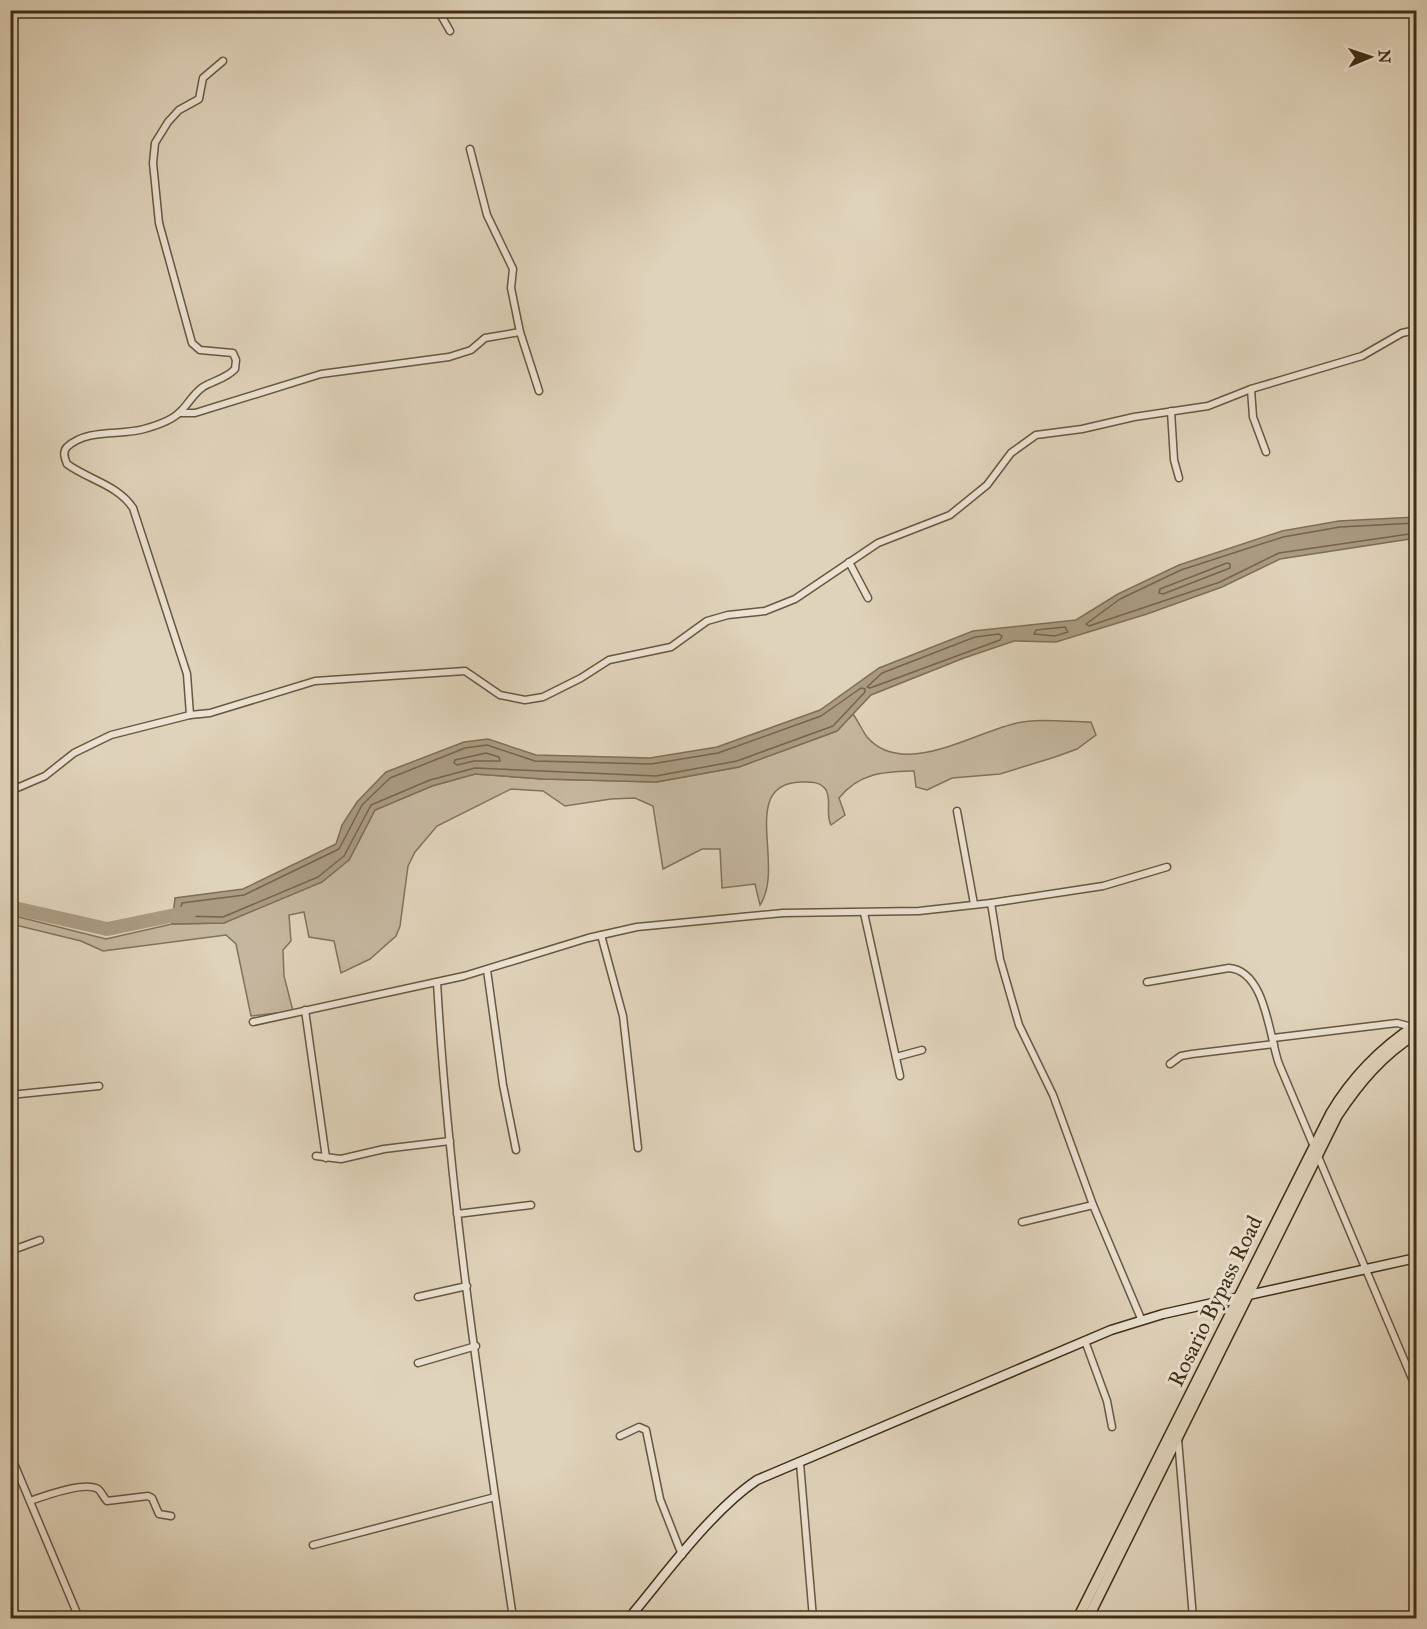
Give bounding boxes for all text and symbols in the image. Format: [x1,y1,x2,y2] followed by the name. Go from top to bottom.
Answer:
[1340,27,1400,87] north arrow
[1375,49,1394,64] text: N
[1162,1211,1268,1391] street label: Rosario Bypass Road

